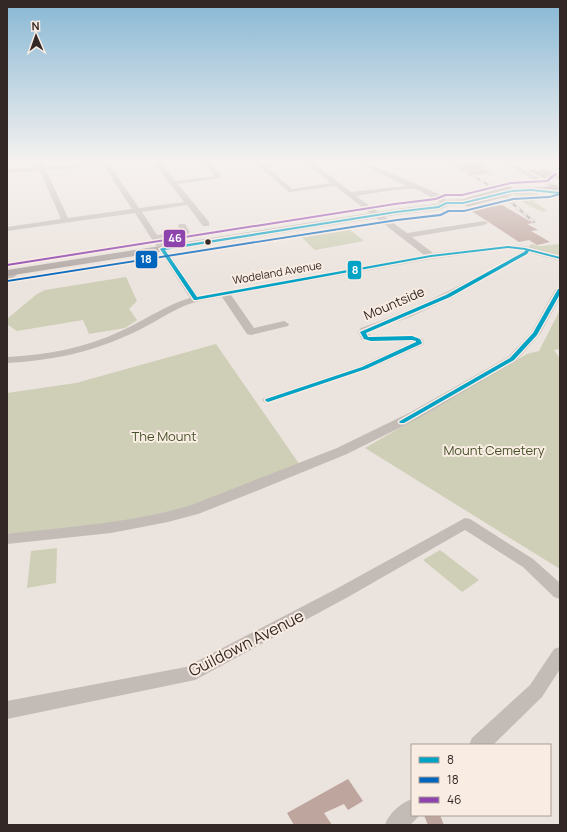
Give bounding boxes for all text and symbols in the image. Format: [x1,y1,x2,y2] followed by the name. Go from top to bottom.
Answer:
[16,16,56,56] north arrow
[31,18,40,33] text: N
[163,229,186,248] line badge: 46
[168,230,182,245] text: 46
[203,237,213,247] unlabelled marker
[135,250,158,269] line badge: 18
[140,251,152,266] text: 18
[231,257,323,287] street label: Wodeland Avenue
[347,260,362,280] line badge: 8
[352,262,359,277] text: 8
[361,282,428,324] street label: Mountside
[132,427,196,445] park label: The Mount
[443,441,545,459] park label: Mount Cemetery
[185,604,307,682] street label: Guildown Avenue
[411,744,551,816] legend
[447,751,454,768] text: 8
[447,771,459,788] text: 18
[447,791,462,808] text: 46

